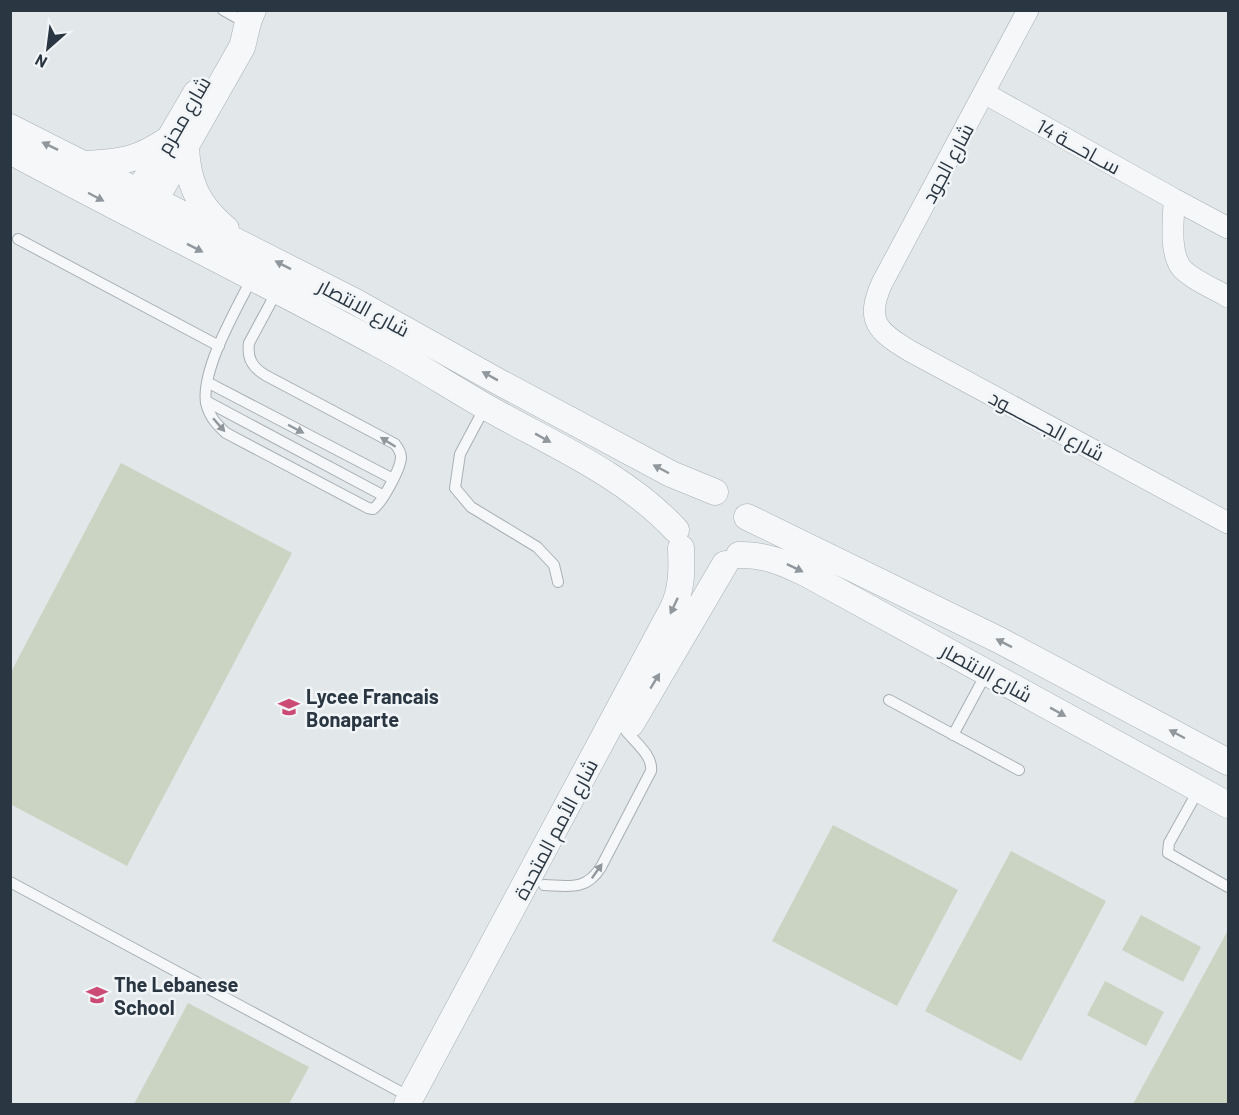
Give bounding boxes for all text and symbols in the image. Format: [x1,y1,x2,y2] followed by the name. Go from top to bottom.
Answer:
[18,18,78,78] north arrow
[32,51,50,73] text: N
[151,72,218,160] street label: شارع محزم
[1033,113,1125,179] street label: ســاحـــة 14
[916,119,981,208] street label: شارع الجود
[41,141,58,151] one-way arrow
[88,192,105,202] one-way arrow
[186,243,204,253] one-way arrow
[274,260,291,269] one-way arrow
[312,272,414,344] street label: شارع الانتصار
[482,371,498,382] one-way arrow
[984,385,1109,468] street label: شارع الجــــــــود
[212,418,225,433] one-way arrow
[288,424,305,434] one-way arrow
[534,433,551,443] one-way arrow
[380,436,397,447] one-way arrow
[653,464,670,474] one-way arrow
[787,563,804,573] one-way arrow
[669,597,679,615] one-way arrow
[935,637,1037,709] street label: شارع الانتصار
[996,639,1013,648] one-way arrow
[650,673,661,689] one-way arrow
[306,684,439,731] place label: Lycee Francais Bonaparte
[277,695,301,719] school or university icon: Lycee Francais Bonaparte
[1050,706,1067,716] one-way arrow
[1168,729,1185,739] one-way arrow
[508,755,605,905] street label: شارع الأمم المتحدة
[591,864,603,880] one-way arrow
[114,972,238,1019] place label: The Lebanese School
[85,983,109,1007] school or university icon: The Lebanese School

